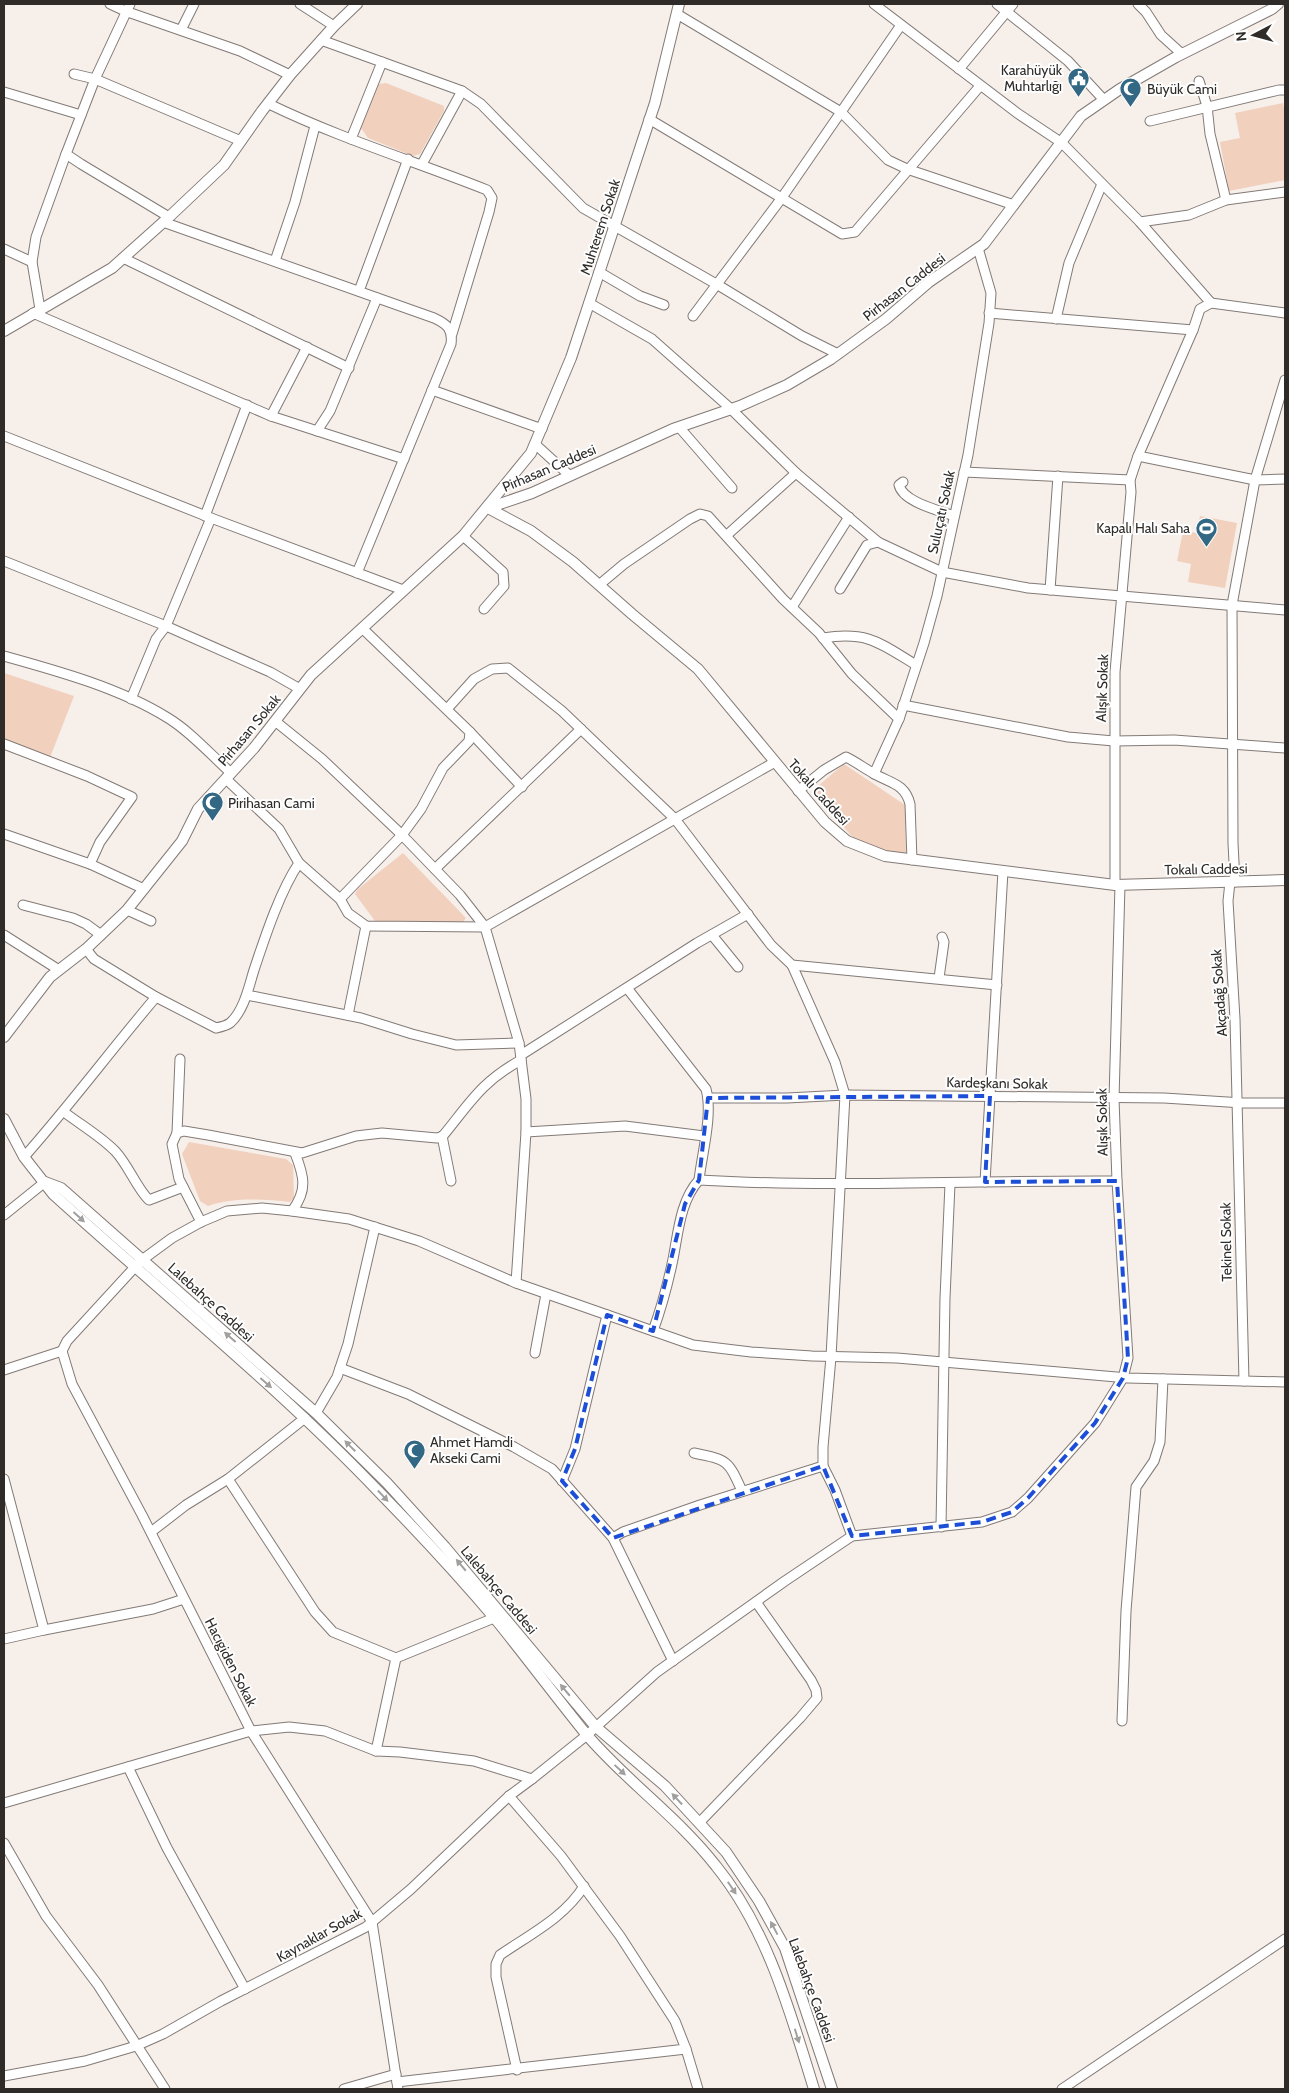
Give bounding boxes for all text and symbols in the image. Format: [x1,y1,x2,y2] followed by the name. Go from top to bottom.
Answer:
[1229,10,1279,60] north arrow
[1232,30,1251,42] text: N
[1001,61,1063,95] place label: Karahüyük Muhtarlığı
[1066,66,1090,97] public building icon: Karahüyük Muhtarlığı
[1119,77,1143,108] mosque icon: Büyük Cami
[1147,80,1217,98] place label: Büyük Cami
[576,176,624,277] street label: Muhterem Sokak
[859,249,949,325] street label: Pirhasan Caddesi
[499,440,599,496] street label: Pirhasan Caddesi
[923,468,959,555] street label: Suluçatı Sokak
[1194,516,1218,547] sports icon: Kapalı Halı Saha
[1096,519,1190,537] place label: Kapalı Halı Saha
[1092,653,1112,722] street label: Alışık Sokak
[214,690,285,770] street label: Pirhasan Sokak
[784,755,854,829] street label: Tokalı Caddesi
[200,791,224,822] mosque icon: Pirihasan Cami
[228,794,315,812] place label: Pirihasan Cami
[1164,859,1248,879] street label: Tokalı Caddesi
[1207,948,1231,1037] street label: Akçadağ Sokak
[946,1073,1049,1093] street label: Kardeşkanı Sokak
[1092,1087,1112,1156] street label: Alışık Sokak
[1216,1201,1236,1282] street label: Tekinel Sokak
[72,1211,84,1223] one-way arrow
[164,1259,258,1345] street label: Lalebahçe Caddesi
[223,1332,236,1343] one-way arrow
[259,1377,271,1389] one-way arrow
[430,1433,513,1467] place label: Ahmet Hamdi Akseki Cami
[402,1438,426,1469] mosque icon: Ahmet Hamdi Akseki Cami
[344,1440,356,1452] one-way arrow
[377,1489,389,1501] one-way arrow
[457,1542,541,1638] street label: Lalebahçe Caddesi
[455,1559,466,1572] one-way arrow
[201,1615,261,1710] street label: Hacıgiden Sokak
[559,1684,571,1696] one-way arrow
[614,1764,626,1776] one-way arrow
[671,1793,683,1805] one-way arrow
[727,1881,736,1895] one-way arrow
[273,1904,366,1966] street label: Kaynaklar Sokak
[770,1921,778,1936] one-way arrow
[785,1935,839,2045] street label: Lalebahçe Caddesi
[794,2029,802,2044] one-way arrow

